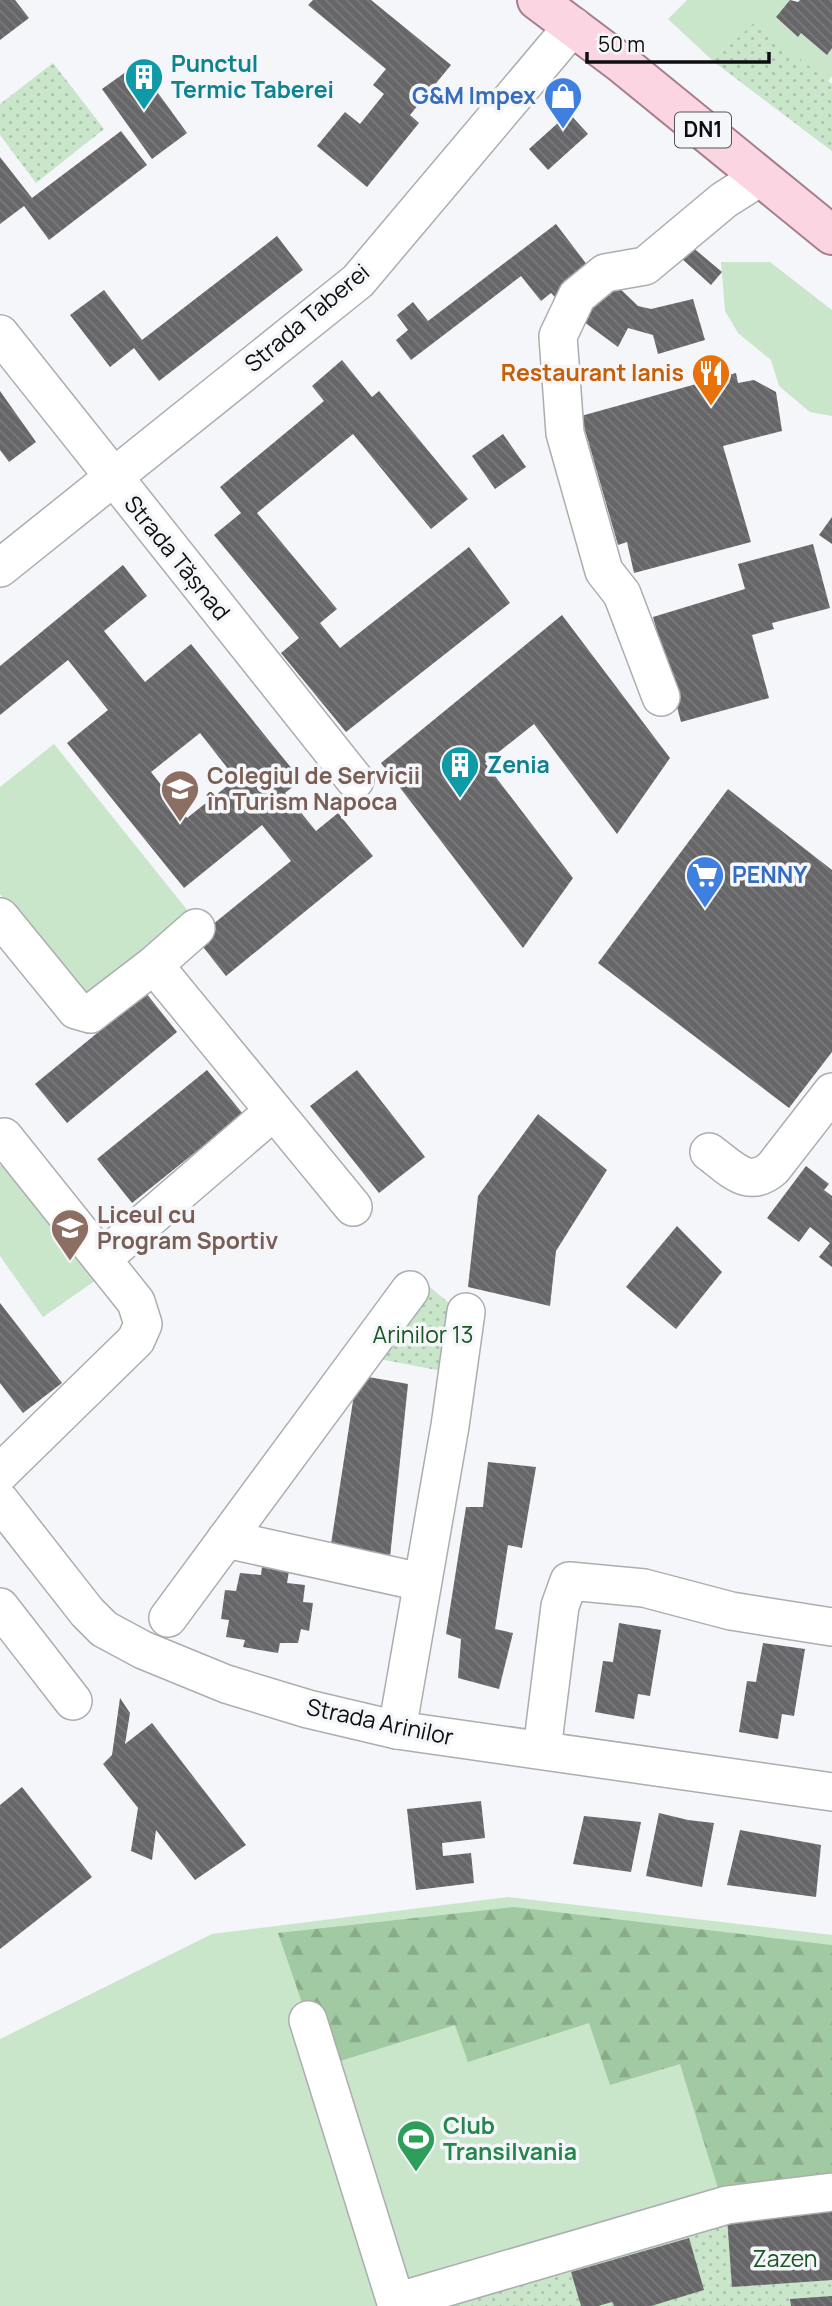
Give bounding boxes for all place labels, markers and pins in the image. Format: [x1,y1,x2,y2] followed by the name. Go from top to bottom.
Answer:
[171,47,334,105] place label: Punctul Termic Taberei
[123,56,165,111] building icon: Punctul Termic Taberei
[542,75,584,130] shop icon: G&M Impex
[412,79,536,111] place label: G&M Impex
[690,352,732,407] restaurant icon: Restaurant Ianis
[501,356,684,388] place label: Restaurant Ianis
[439,744,481,799] building icon: Zenia
[487,748,550,780] place label: Zenia
[206,759,420,817] place label: Colegiul de Servicii în Turism Napoca
[159,768,201,823] school or university icon: Colegiul de Servicii în Turism Napoca
[684,854,726,909] supermarket icon: PENNY
[732,858,808,890] place label: PENNY
[97,1198,279,1256] place label: Liceul cu Program Sportiv
[49,1207,91,1262] school or university icon: Liceul cu Program Sportiv
[443,2109,577,2167] place label: Club Transilvania
[395,2118,437,2173] sports icon: Club Transilvania

